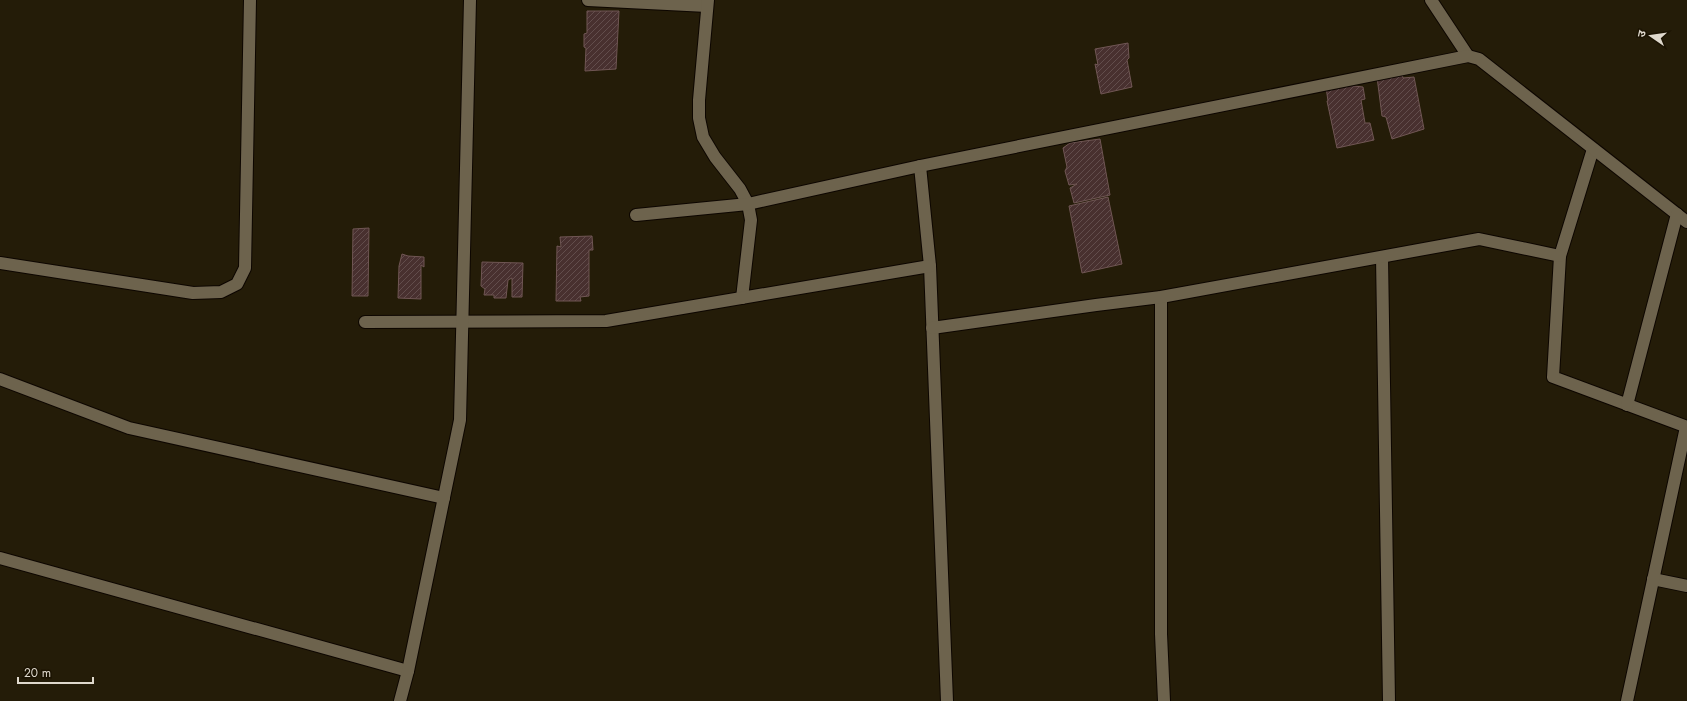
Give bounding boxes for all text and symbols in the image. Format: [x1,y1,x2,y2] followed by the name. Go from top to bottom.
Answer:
[1631,16,1671,56] north arrow
[1633,28,1650,39] text: उ
[18,659,93,685] scale bar
[24,664,51,682] text: 20 m

